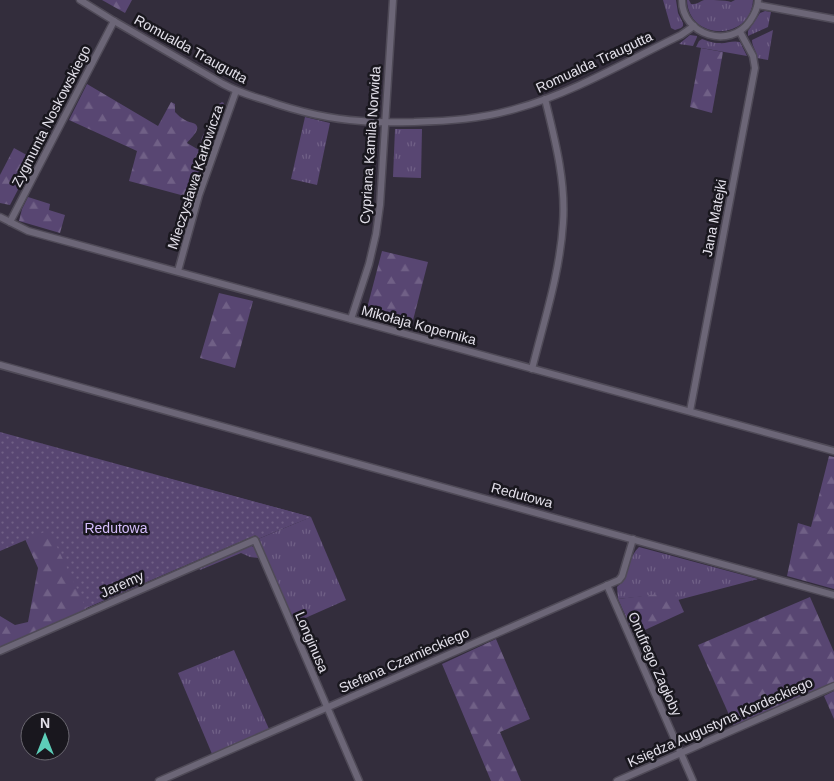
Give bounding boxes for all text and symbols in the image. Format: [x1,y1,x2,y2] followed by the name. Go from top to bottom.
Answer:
[132,11,251,87] street label: Romualda Traugutta
[533,28,655,96] street label: Romualda Traugutta
[8,43,94,189] street label: Zygmunta Noskowskiego
[357,65,384,224] street label: Cypriana Kamila Norwida
[164,103,226,251] street label: Mieczysława Karłowicza
[699,178,729,258] street label: Jana Matejki
[360,302,478,348] street label: Mikołaja Kopernika
[489,479,555,511] street label: Redutowa
[84,520,148,536] park label: Redutowa
[98,567,146,601] street label: Jaremy
[292,609,332,675] street label: Longinusa
[625,610,685,718] street label: Onufrego Zagłoby
[336,624,472,696] street label: Stefana Czarnieckiego
[625,674,815,770] street label: Księdza Augustyna Kordeckiego
[20,711,70,761] north arrow
[40,715,50,731] text: N

